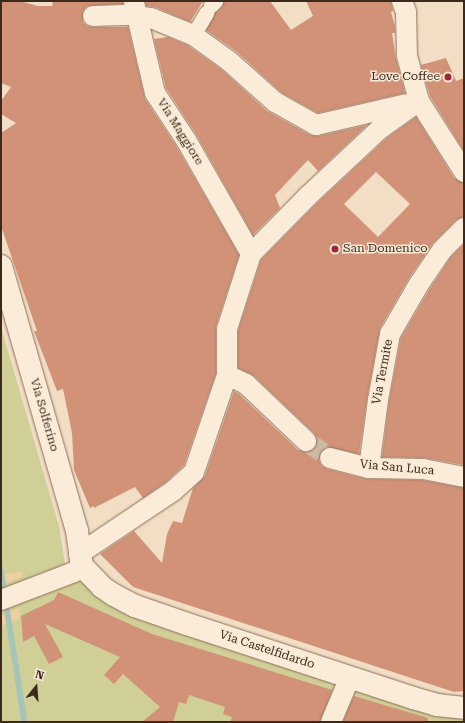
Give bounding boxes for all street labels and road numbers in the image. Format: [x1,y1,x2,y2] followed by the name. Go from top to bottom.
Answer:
[154,96,206,168] street label: Via Maggiore
[370,338,396,406] street label: Via Termite
[27,377,61,453] street label: Via Solferino
[359,458,435,478] street label: Via San Luca
[218,628,316,672] street label: Via Castelfidardo

